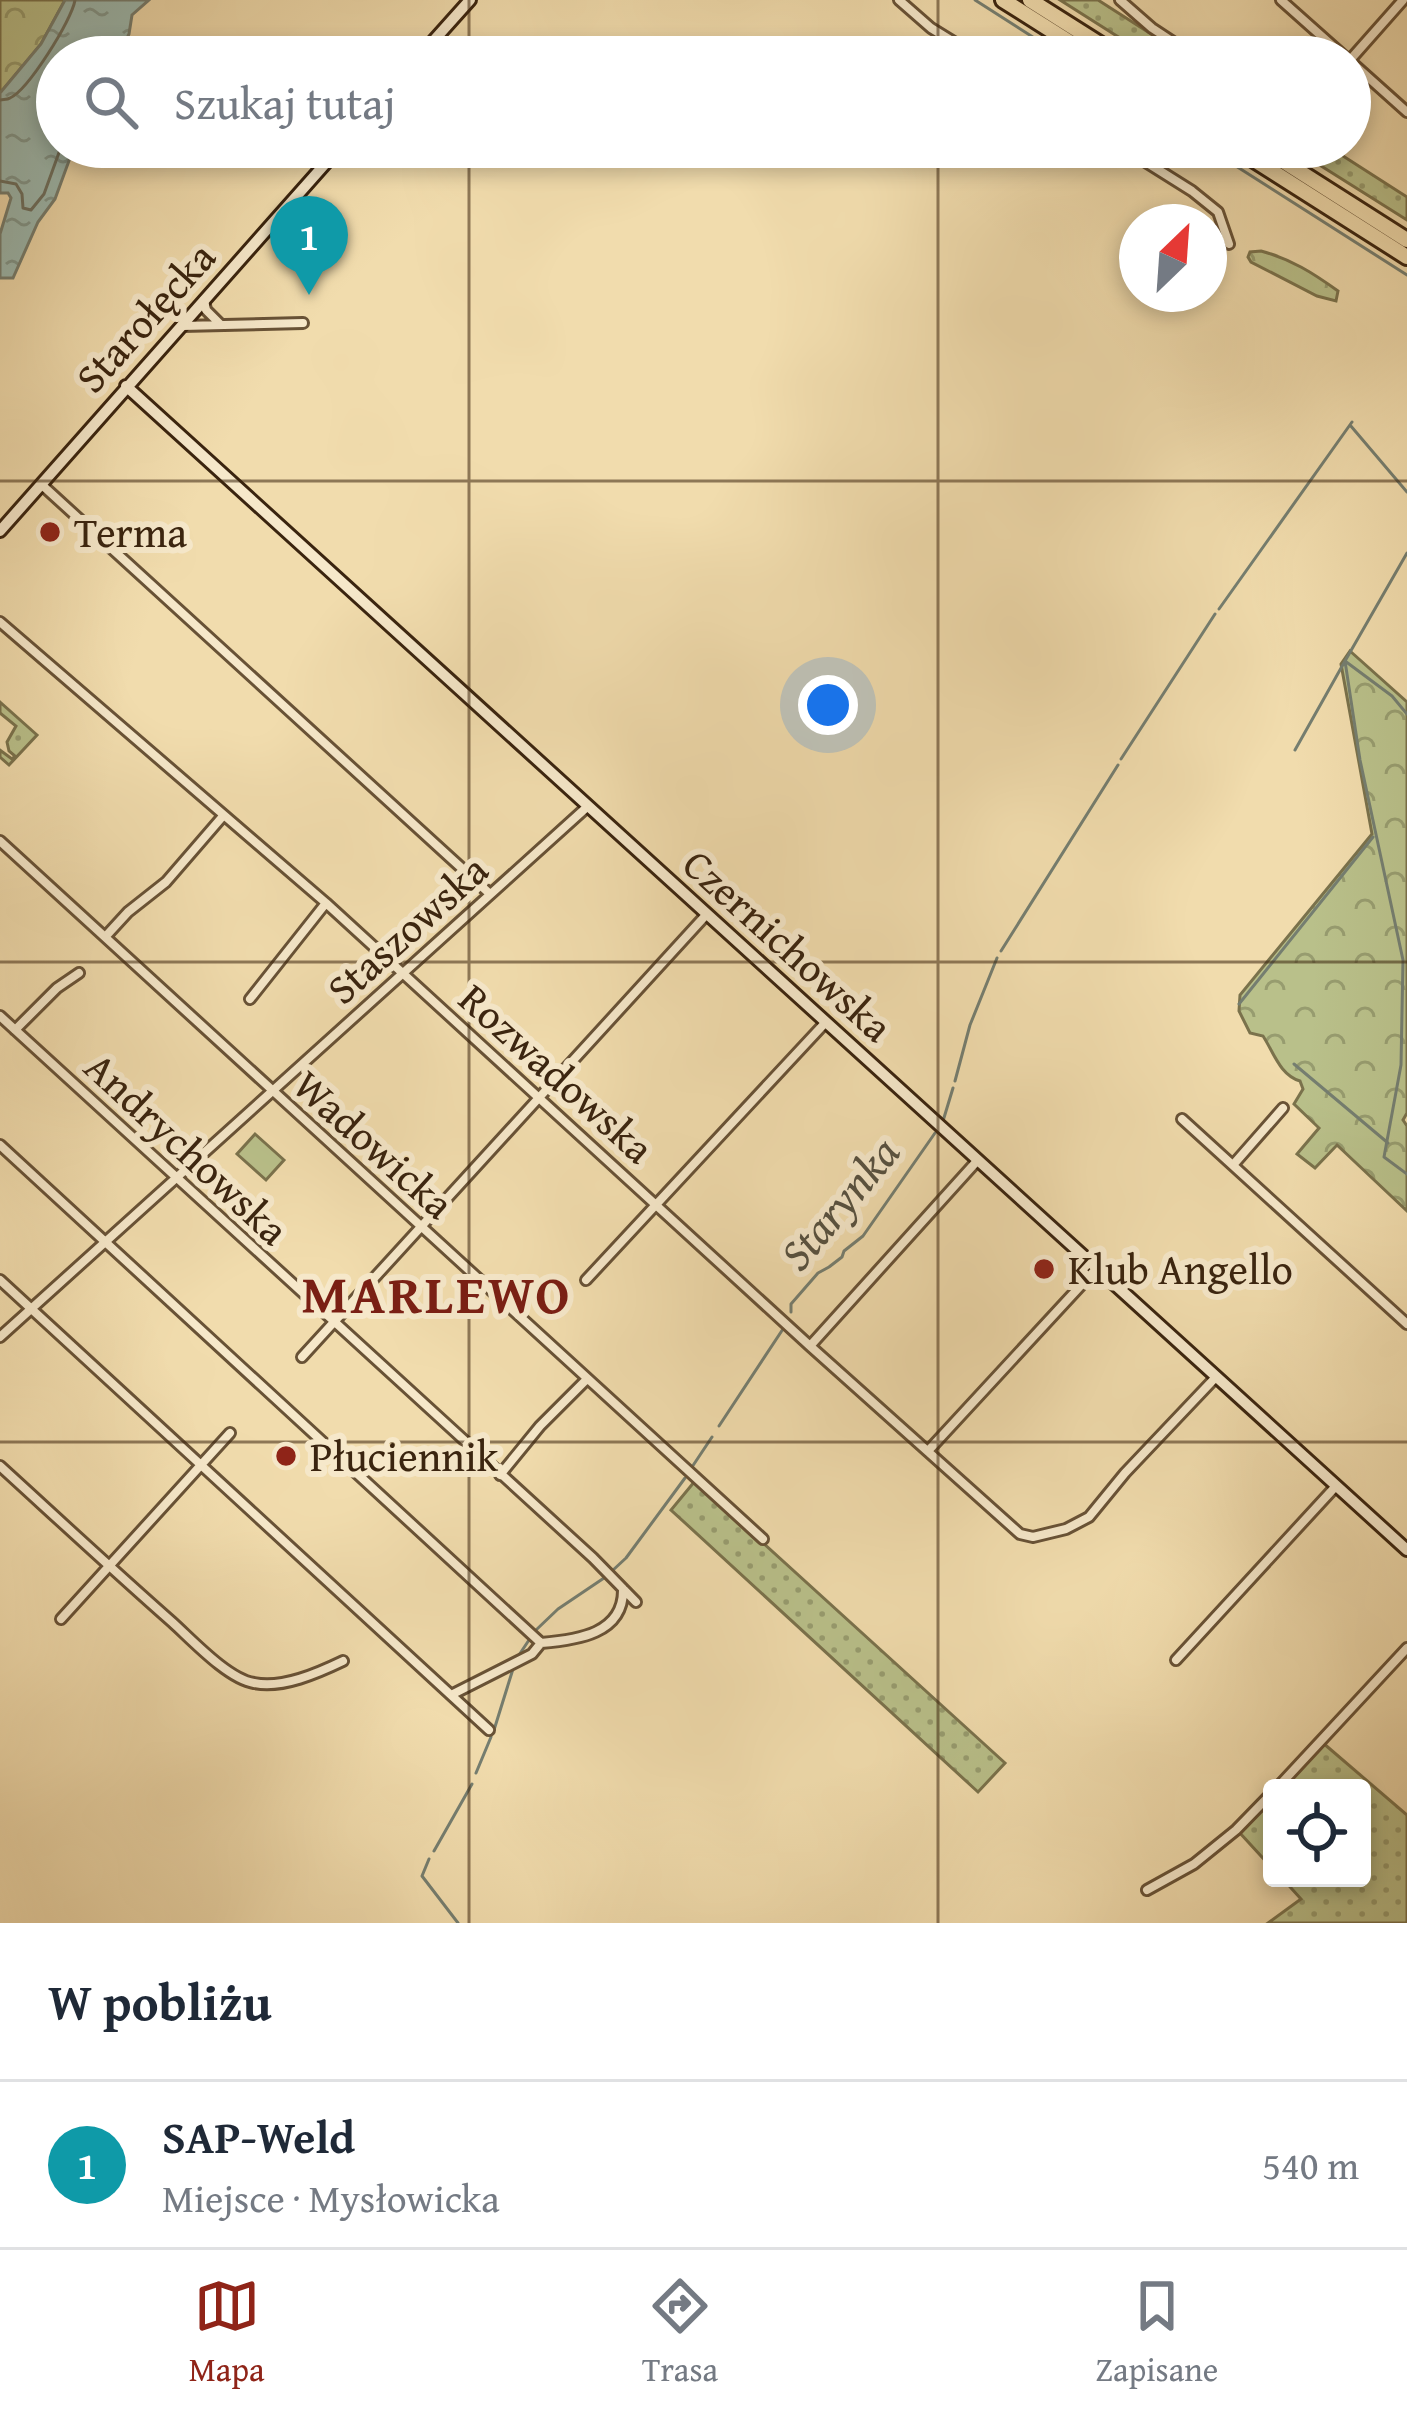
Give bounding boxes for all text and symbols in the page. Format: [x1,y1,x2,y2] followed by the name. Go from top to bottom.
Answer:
[36,36,1371,168] search box
[78,69,144,135] icon: search
[174,70,396,135] text: Szukaj tutaj
[270,196,348,295] pin: 1
[1119,204,1227,312] north arrow
[60,228,229,406] street label: Starołęcka
[74,501,187,562] place label: Terma
[37,519,63,545] marker: Terma
[798,675,858,735] your location
[670,834,907,1056] street label: Czernichowska
[312,839,501,1018] street label: Staszowska
[446,968,668,1177] street label: Rozwadowska
[72,1037,303,1259] street label: Andrychowska
[280,1055,468,1233] street label: Wadowicka
[763,1122,914,1284] water label: Starynka
[1068,1238,1293,1299] place label: Klub Angello
[301,1254,573,1333] district label: MARLEWO
[1031,1256,1057,1282] marker: Klub Angello
[310,1425,499,1486] place label: Płuciennik
[273,1443,299,1469] marker: Płuciennik
[1263,1779,1371,1887] map controls
[1263,1779,1371,1887] button: locate
[48,1964,272,2039] text: W pobliżu
[162,2104,355,2169] text: SAP-Weld
[77,2136,97,2193] text: 1
[1262,2136,1359,2193] text: 540 m
[162,2169,500,2226] text: Miejsce · Mysłowicka
[189,2273,265,2393] tab: Mapa
[642,2273,718,2393] tab: Trasa
[1095,2273,1218,2393] tab: Zapisane

